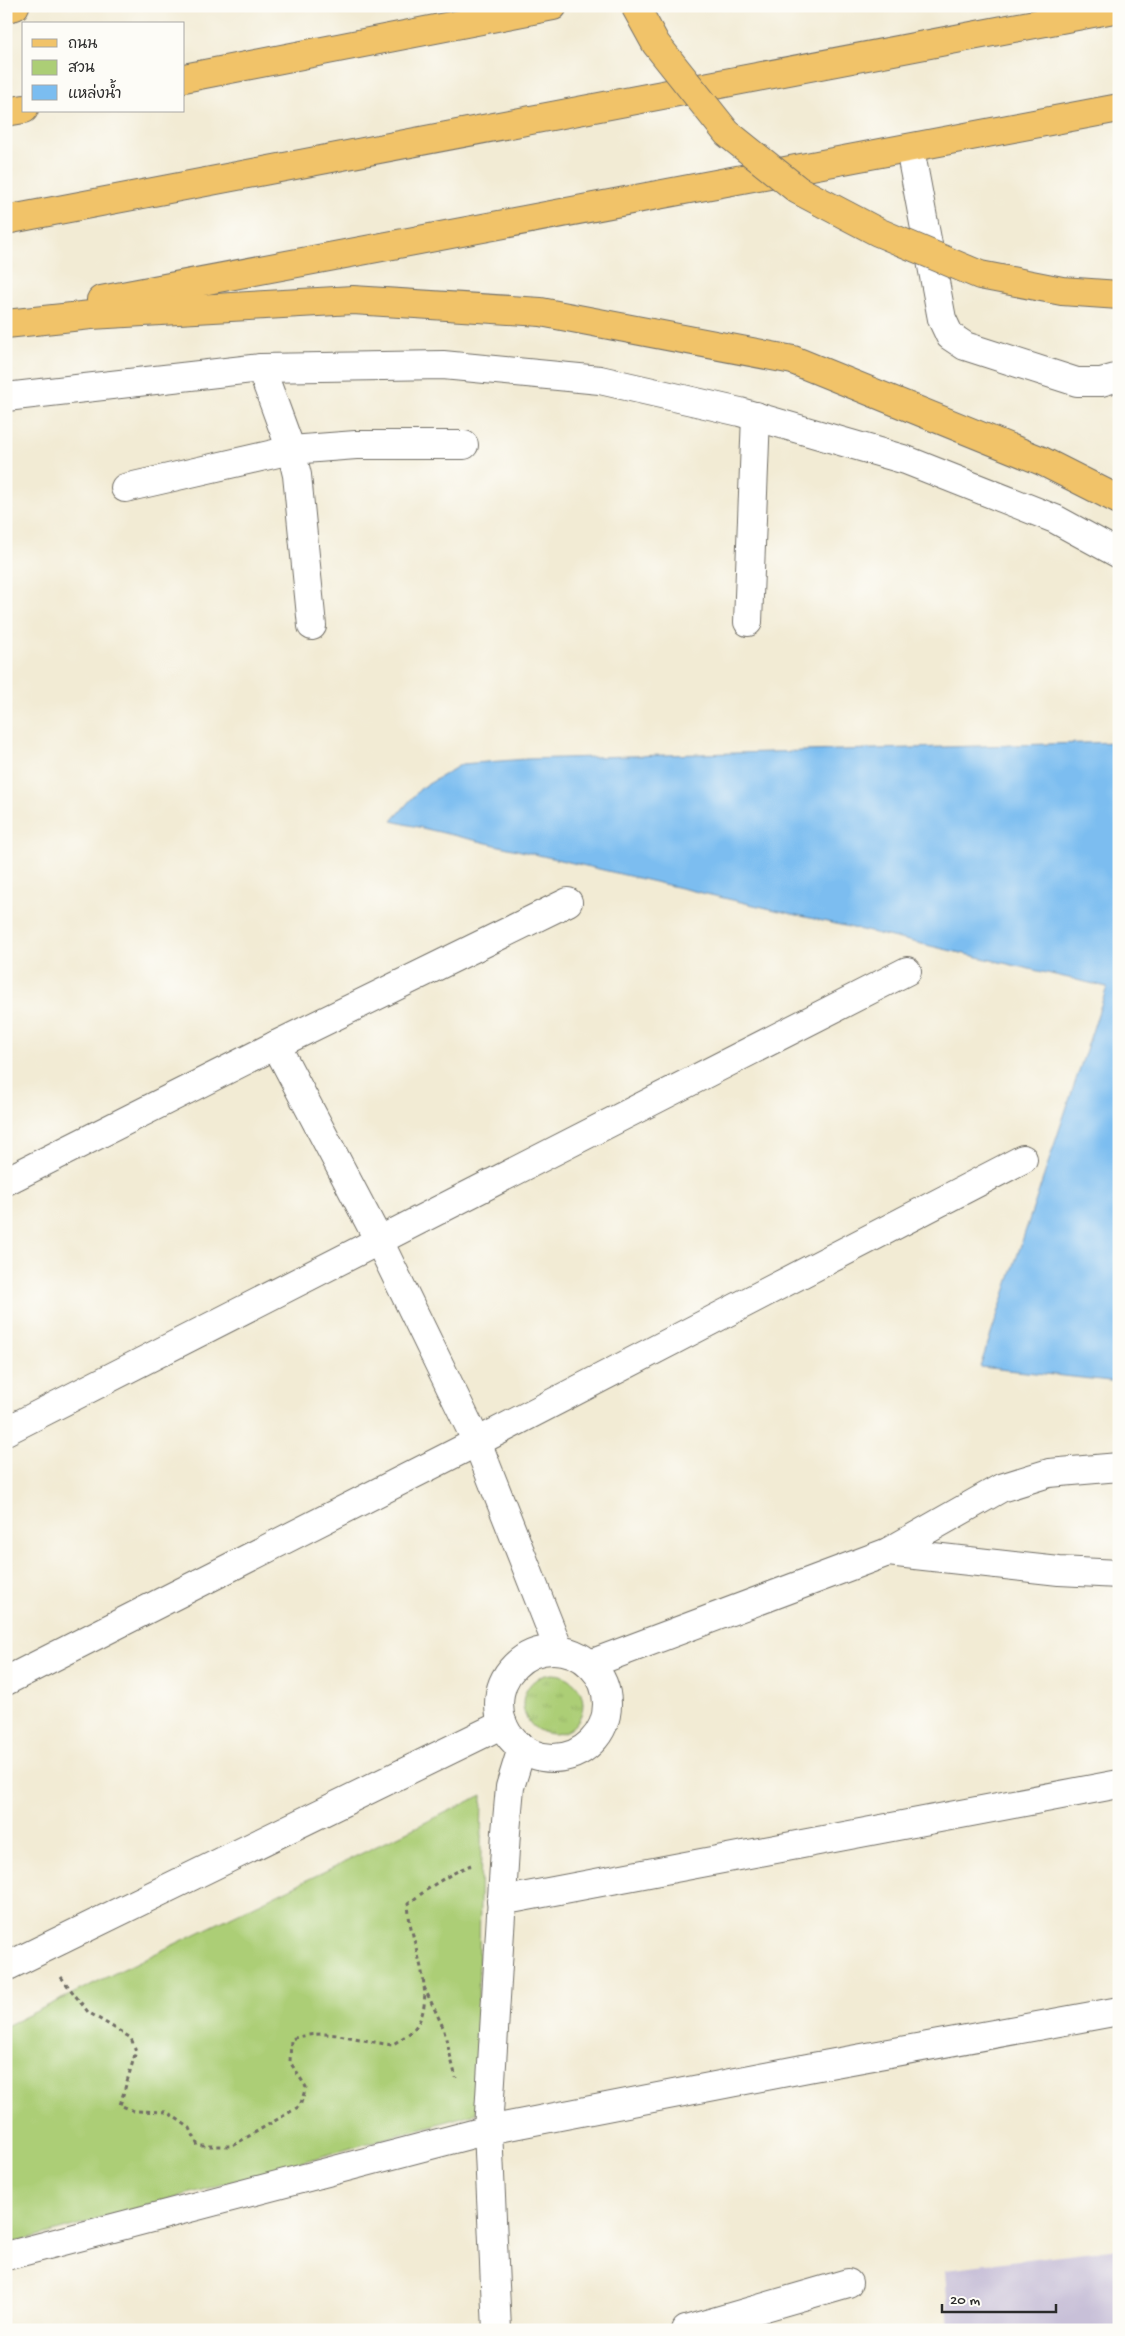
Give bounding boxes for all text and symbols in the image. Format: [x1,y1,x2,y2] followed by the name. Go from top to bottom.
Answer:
[22,22,185,112] legend
[68,36,97,54] text: ถนน
[68,60,95,78] text: สวน
[68,79,122,104] text: แหล่งน้ำ
[942,2281,1056,2313] scale bar
[950,2292,980,2310] text: 20 m

